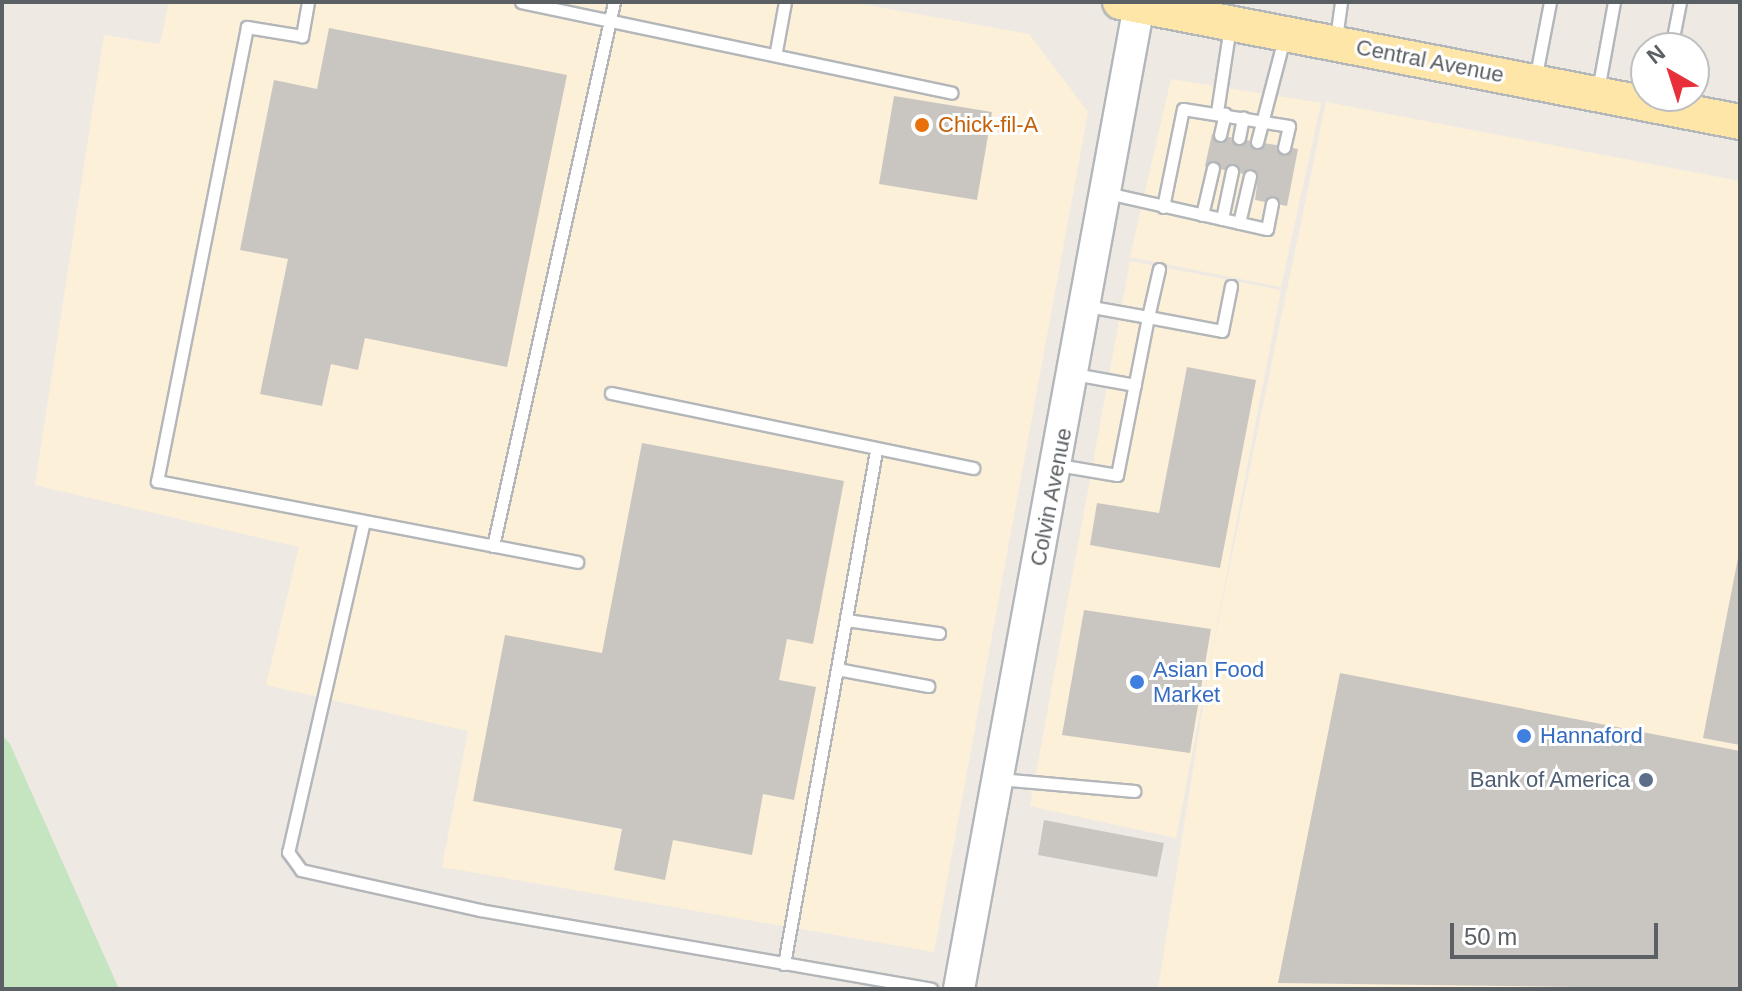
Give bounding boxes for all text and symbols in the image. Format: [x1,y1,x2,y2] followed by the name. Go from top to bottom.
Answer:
[1630,32,1710,112] north arrow
[1353,34,1507,88] street label: Central Avenue
[1642,40,1670,69] text: N
[938,112,1038,138] place label: Chick-fil-A
[913,116,931,134] marker: Chick-fil-A
[1025,425,1077,569] street label: Colvin Avenue
[1153,656,1264,708] place label: Asian Food Market
[1128,673,1146,691] marker: Asian Food Market
[1540,723,1643,749] place label: Hannaford
[1515,727,1533,745] marker: Hannaford
[1469,767,1630,793] place label: Bank of America
[1637,771,1655,789] marker: Bank of America
[1454,907,1662,957] scale bar
[1464,923,1517,950] text: 50 m

